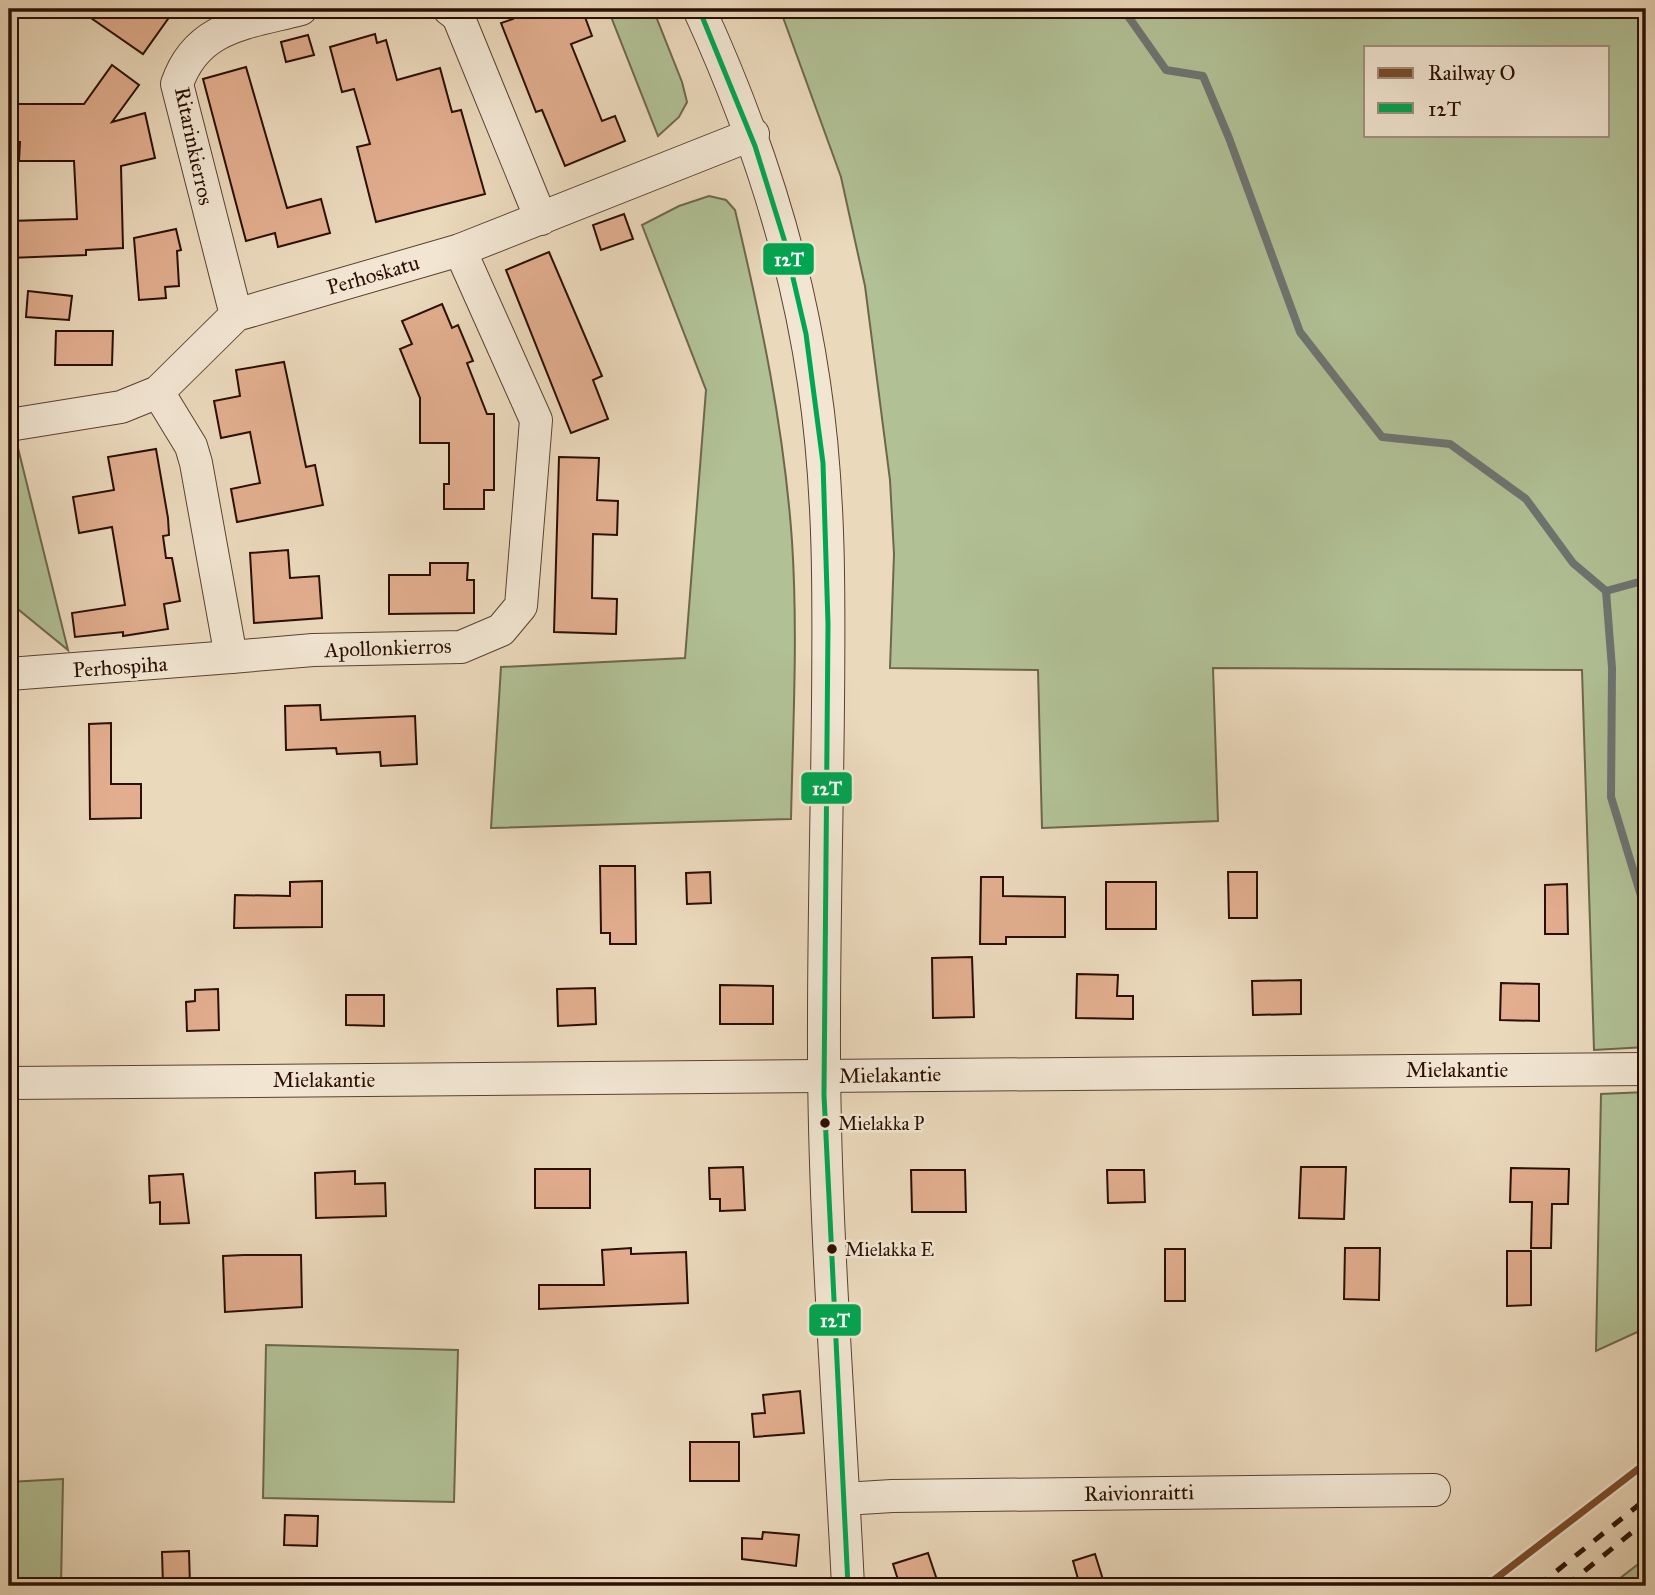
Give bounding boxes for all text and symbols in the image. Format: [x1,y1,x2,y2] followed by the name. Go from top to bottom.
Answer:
[1364,46,1610,136] legend
[1428,60,1516,86] text: Railway O
[169,85,219,207] street label: Ritarinkierros
[1428,96,1461,122] text: 12T
[762,242,815,276] line badge: 12T
[774,248,804,271] text: 12T
[324,249,422,301] street label: Perhoskatu
[323,633,452,663] street label: Apollonkierros
[72,651,168,683] street label: Perhospiha
[800,771,853,805] line badge: 12T
[812,777,842,800] text: 12T
[1406,1057,1508,1083] street label: Mielakantie
[839,1061,942,1089] street label: Mielakantie
[273,1067,375,1093] street label: Mielakantie
[838,1112,925,1135] place label: Mielakka P
[818,1116,832,1130] marker: Mielakka P
[845,1238,935,1261] place label: Mielakka E
[825,1242,839,1256] marker: Mielakka E
[808,1303,862,1337] line badge: 12T
[820,1309,850,1332] text: 12T
[1084,1479,1195,1507] street label: Raivionraitti

